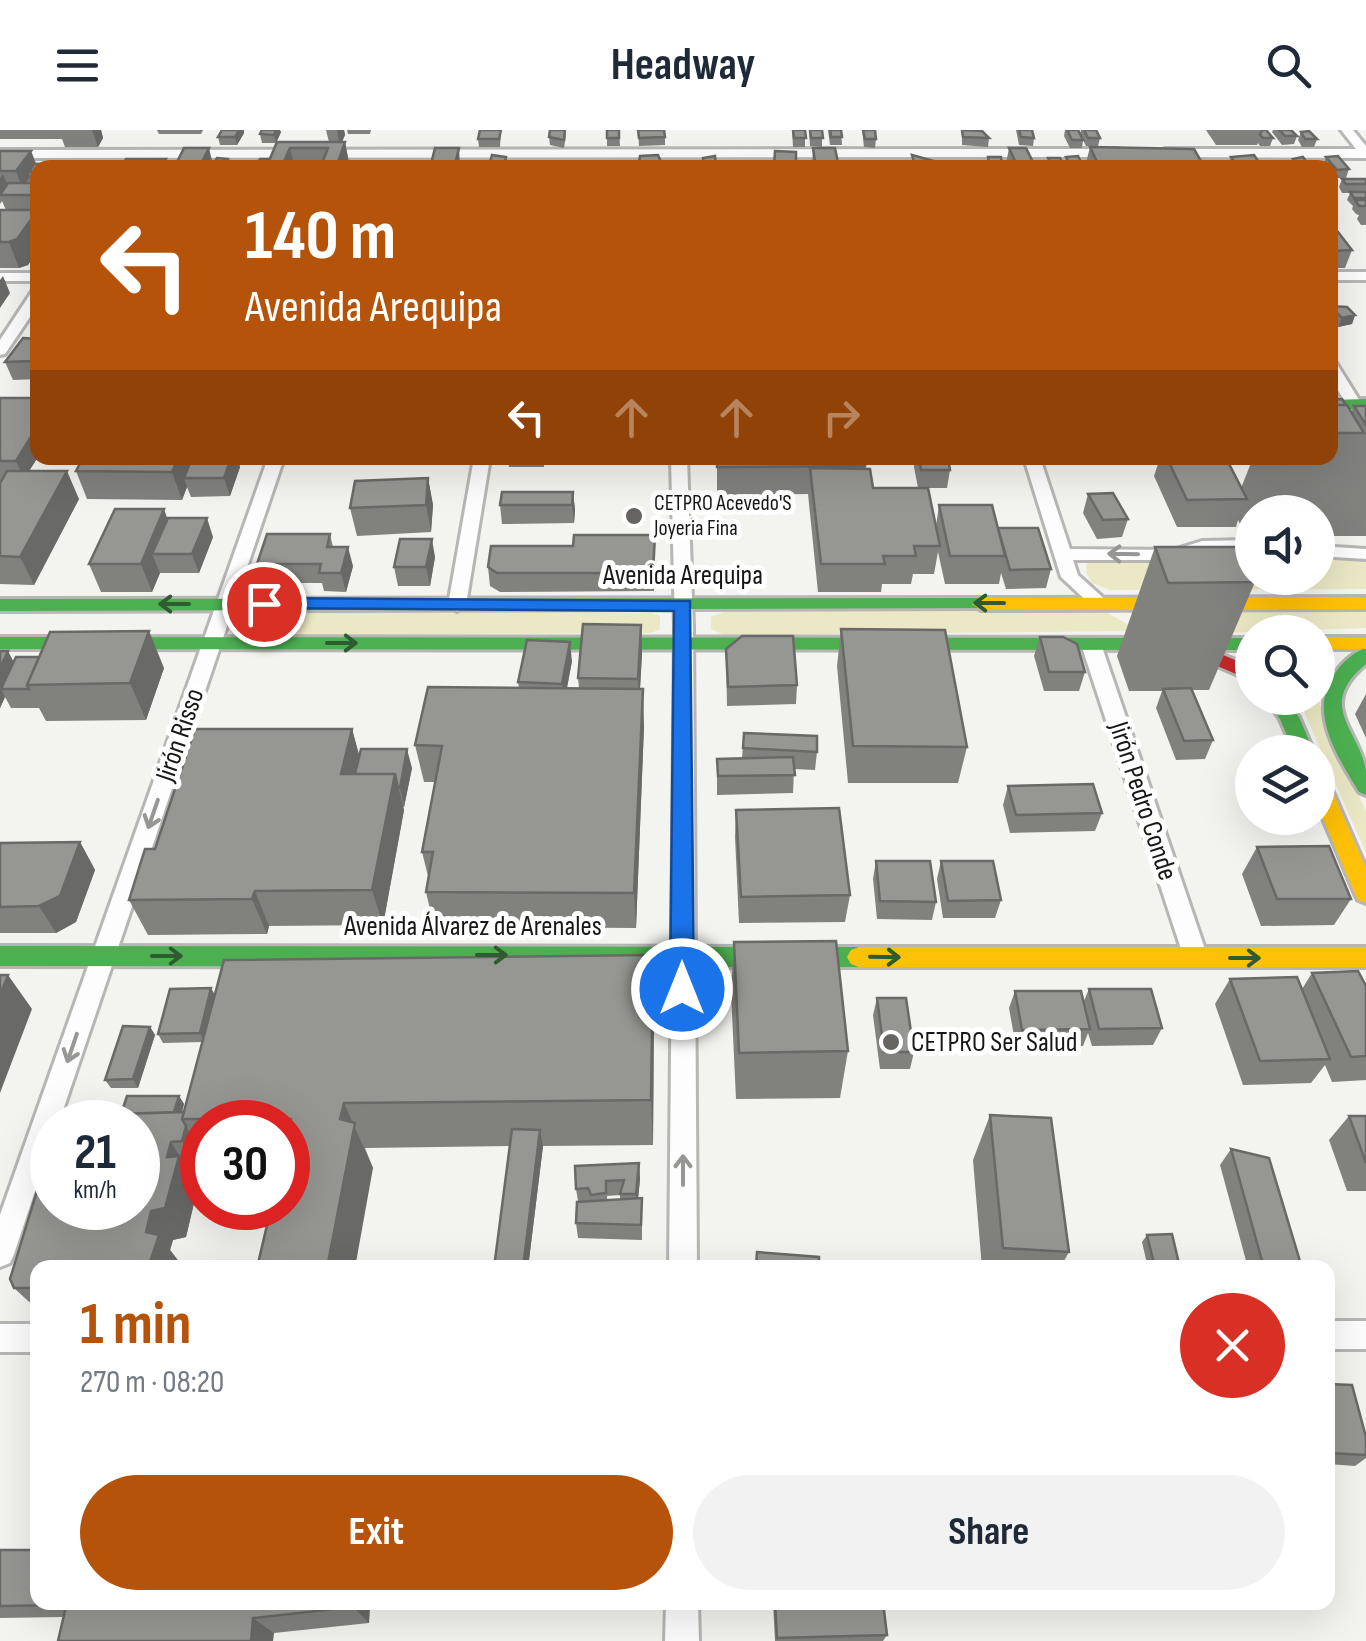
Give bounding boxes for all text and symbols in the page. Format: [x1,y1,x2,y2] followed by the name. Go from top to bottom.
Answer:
[50,38,105,93] icon: menu
[611,38,755,93] text: Headway
[1261,38,1316,93] icon: search
[245,195,396,279] text: 140 m
[80,200,210,330] icon: left
[245,280,502,335] text: Avenida Arequipa
[499,390,554,445] icon: left
[604,390,659,445] icon: ahead
[709,390,764,445] icon: ahead
[814,390,869,445] icon: right
[653,490,792,542] place label: CETPRO Acevedo'S Joyeria Fina
[1235,495,1335,835] map controls
[1235,495,1335,595] button: sound
[623,505,645,527] marker: CETPRO Acevedo'S Joyeria Fina
[1108,545,1140,564] one-way arrow
[602,559,763,592] street label: Avenida Arequipa
[222,562,307,647] pin
[237,577,292,632] icon: arrive
[158,594,190,614] one-way arrow
[973,594,1005,613] one-way arrow
[1235,615,1335,715] button: search
[326,634,358,652] one-way arrow
[148,684,211,787] street label: Jirón Risso
[1102,717,1184,885] street label: Jirón Pedro Conde
[1235,735,1335,835] button: layers
[143,798,161,829] one-way arrow
[343,910,602,943] street label: Avenida Álvarez de Arenales
[630,937,734,1041] position arrow
[150,946,183,966] one-way arrow
[476,946,508,965] one-way arrow
[868,948,900,966] one-way arrow
[1228,948,1260,968] one-way arrow
[911,1026,1077,1059] place label: CETPRO Ser Salud
[880,1031,902,1053] marker: CETPRO Ser Salud
[62,1032,80,1063] one-way arrow
[180,1100,310,1230] speed limit sign: 30
[74,1123,116,1183] text: 21
[674,1155,692,1188] one-way arrow
[73,1175,117,1206] text: km/h
[80,1289,192,1361] text: 1 min
[1180,1293,1285,1398] button: close
[80,1363,224,1402] text: 270 m · 08:20
[80,1475,673,1590] button: Exit
[693,1475,1285,1590] button: Share

